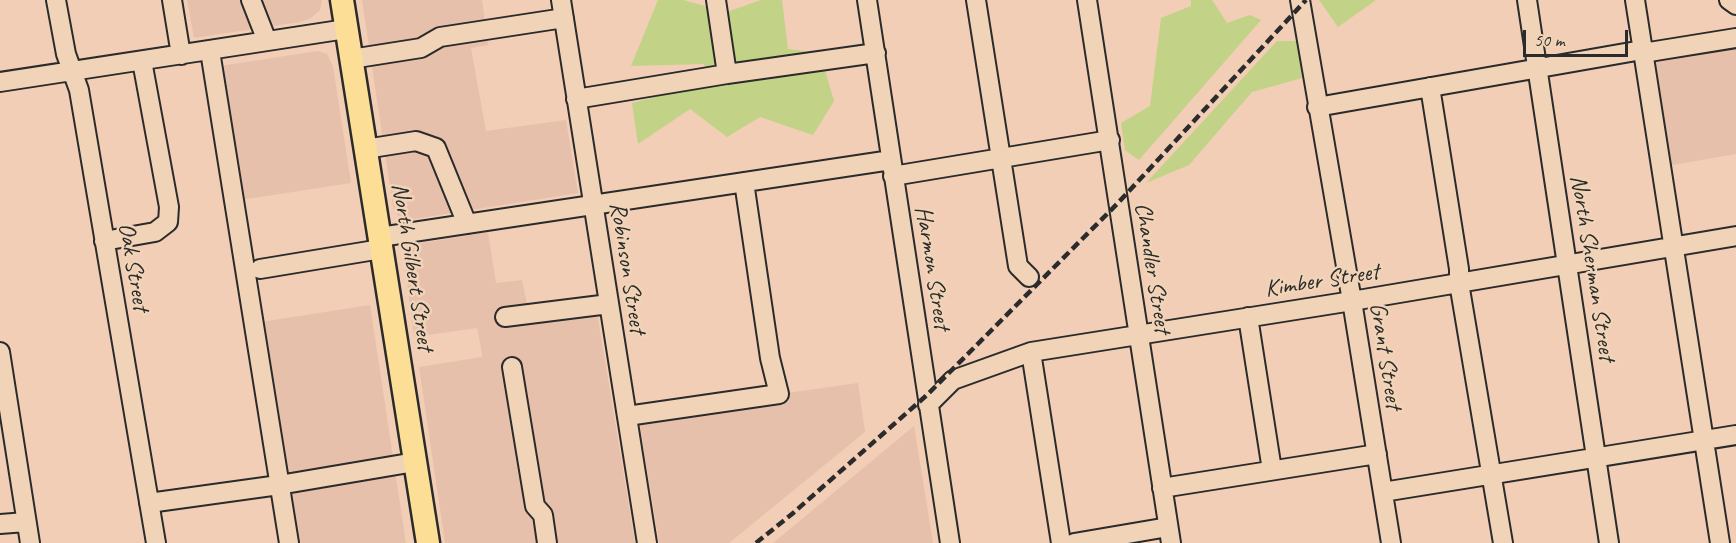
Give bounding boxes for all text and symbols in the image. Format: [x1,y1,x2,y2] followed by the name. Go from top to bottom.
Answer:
[1526,18,1631,56] scale bar
[1534,29,1565,51] text: 50 m
[1563,173,1621,363] street label: North Sherman Street
[385,181,439,353] street label: North Gilbert Street
[602,200,652,336] street label: Robinson Street
[1127,201,1177,335] street label: Chandler Street
[908,204,956,332] street label: Harmon Street
[111,221,155,313] street label: Oak Street
[1263,258,1381,304] street label: Kimber Street
[1362,301,1408,411] street label: Grant Street

